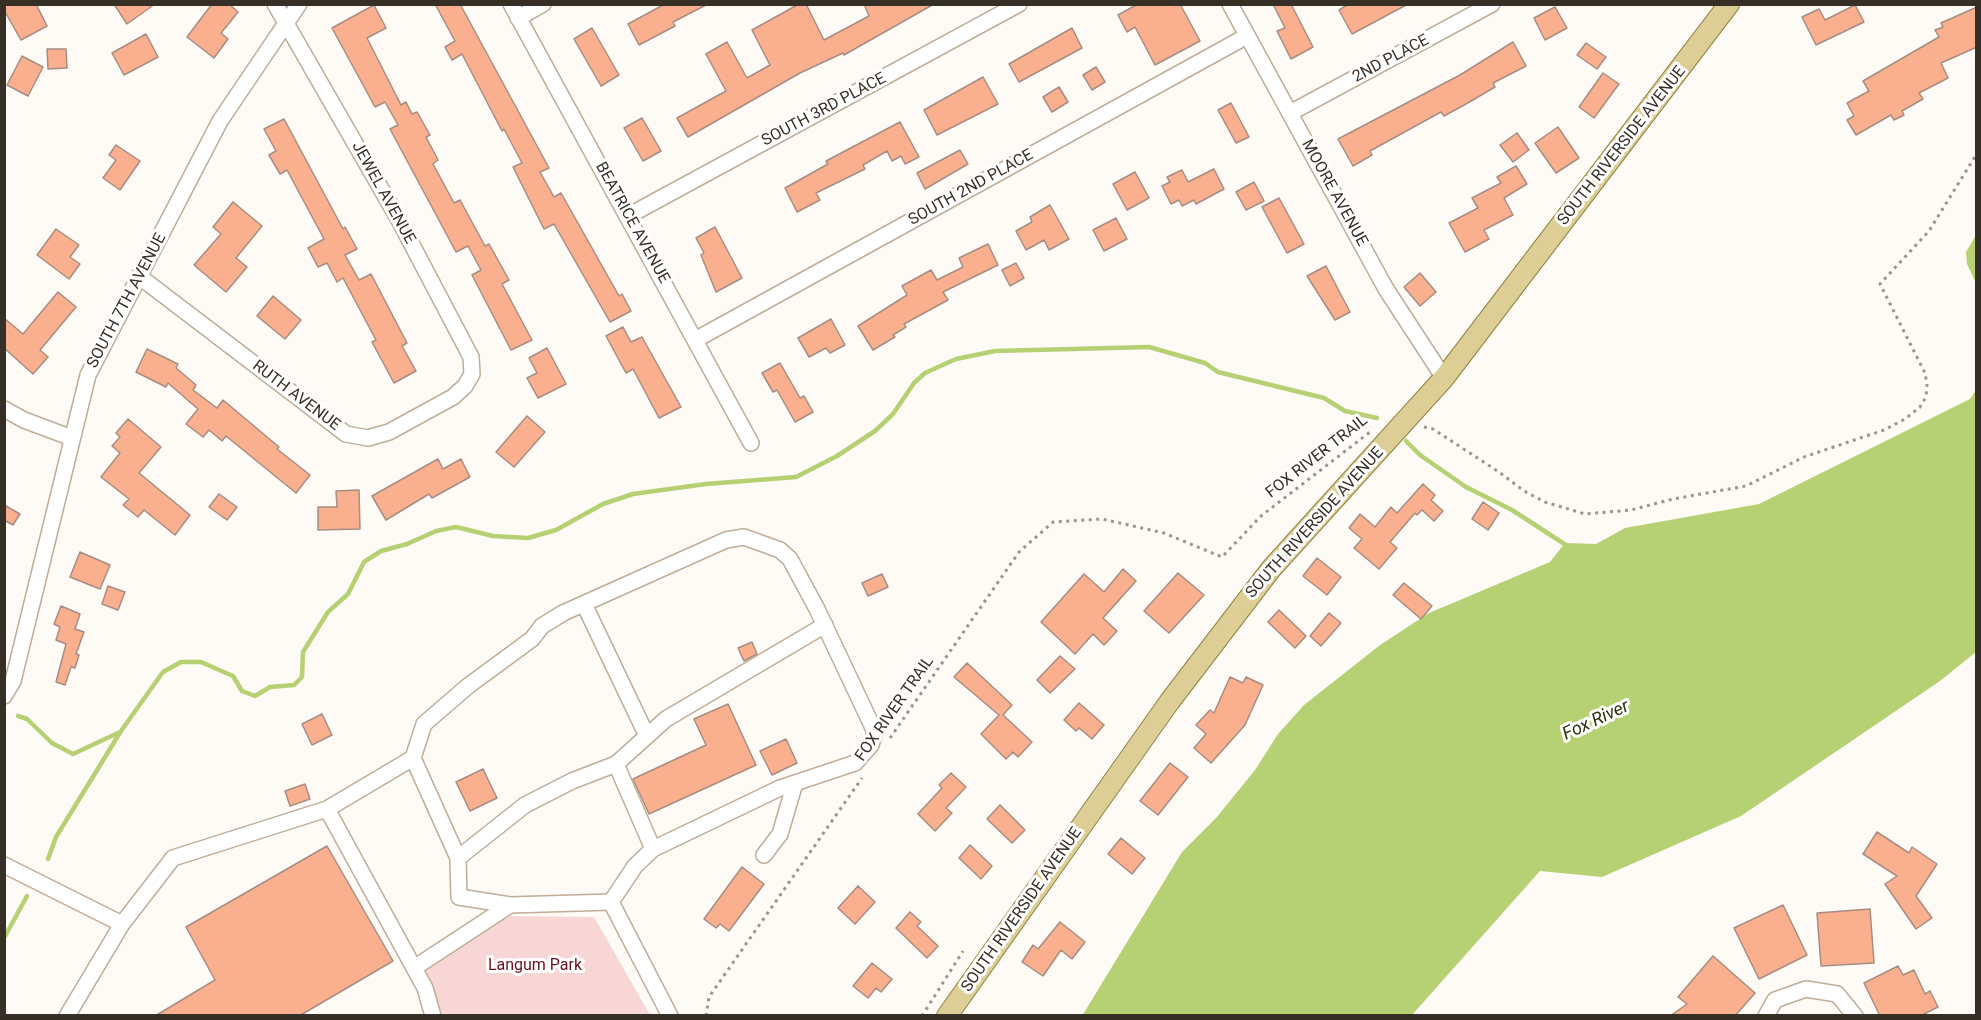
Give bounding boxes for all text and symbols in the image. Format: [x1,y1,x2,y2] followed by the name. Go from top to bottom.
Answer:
[1350,31,1432,87] street label: 2ND PLACE
[1554,63,1690,229] street label: SOUTH RIVERSIDE AVENUE
[759,69,889,151] street label: SOUTH 3RD PLACE
[1297,136,1371,250] street label: MOORE AVENUE
[347,139,419,247] street label: JEWEL AVENUE
[905,146,1037,230] street label: SOUTH 2ND PLACE
[591,159,673,287] street label: BEATRICE AVENUE
[83,230,171,372] street label: SOUTH 7TH AVENUE
[248,357,344,435] street label: RUTH AVENUE
[1262,411,1372,503] street label: FOX RIVER TRAIL
[1242,444,1388,602] street label: SOUTH RIVERSIDE AVENUE
[852,653,938,765] street label: FOX RIVER TRAIL
[1559,696,1633,746] water label: Fox River
[958,824,1086,996] street label: SOUTH RIVERSIDE AVENUE
[488,956,582,976] park label: Langum Park

